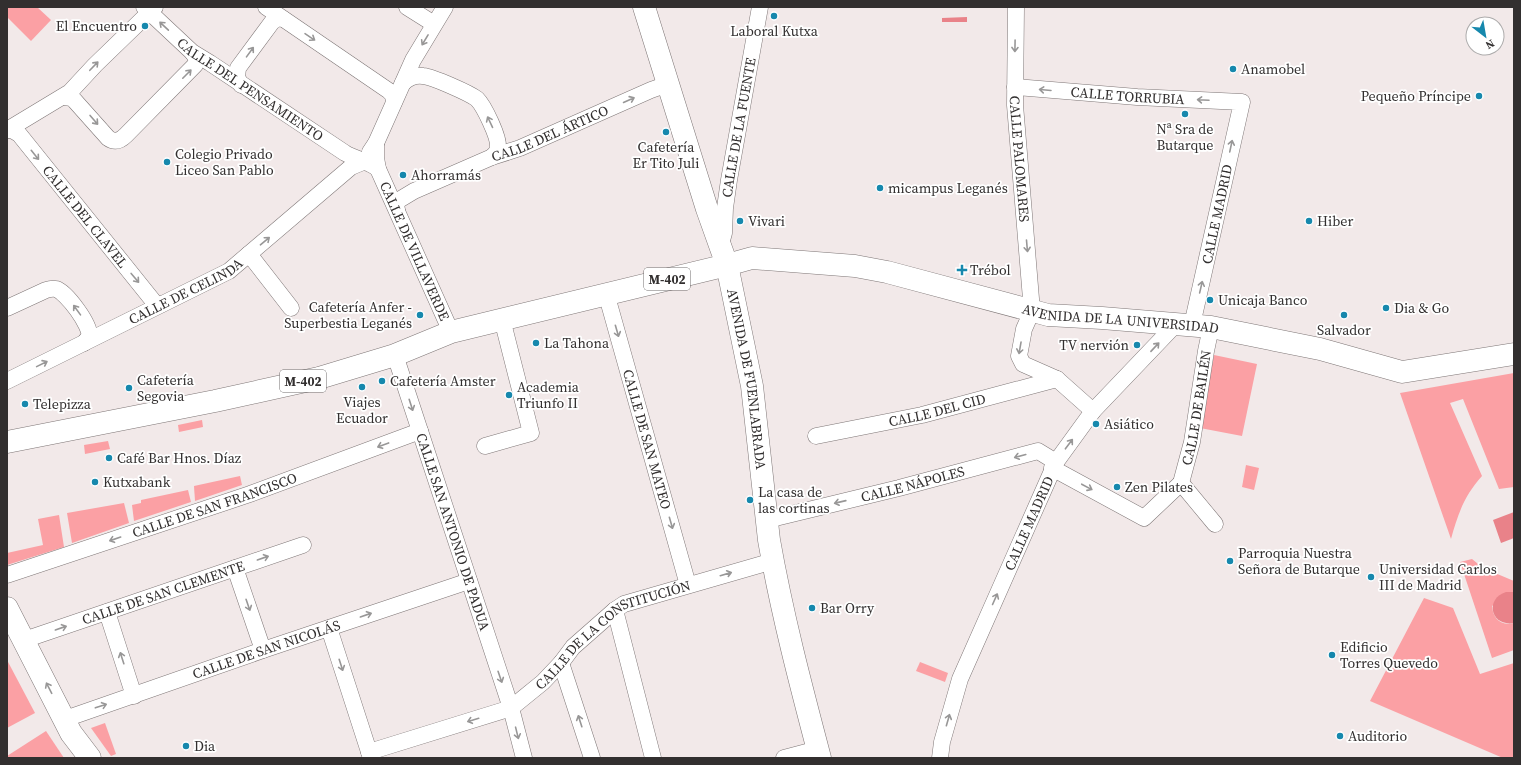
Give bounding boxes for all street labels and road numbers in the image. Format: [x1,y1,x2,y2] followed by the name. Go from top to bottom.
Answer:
[173,33,328,146] street label: CALLE DEL PENSAMIENTO
[717,56,761,199] street label: CALLE DE LA FUENTE
[1070,82,1186,109] street label: CALLE TORRUBIA
[1005,96,1035,223] street label: CALLE PALOMARES
[489,100,612,167] street label: CALLE DEL ÁRTICO
[38,161,133,272] street label: CALLE DEL CLAVEL
[1197,162,1237,266] street label: CALLE MADRID
[375,178,455,324] street label: CALLE DE VILLAVERDE
[125,253,248,329] street label: CALLE DE CELINDA
[644,268,690,290] road number: M-402
[722,287,771,471] street label: AVENIDA DE FUENLABRADA
[1020,299,1221,338] street label: AVENIDA DE LA UNIVERSIDAD
[1176,349,1216,468] street label: CALLE DE BAILÉN
[618,367,676,512] street label: CALLE DE SAN MATEO
[280,370,326,392] road number: M-402
[887,388,988,431] street label: CALLE DEL CID
[411,430,495,634] street label: CALLE SAN ANTONIO DE PADUA
[859,461,967,507] street label: CALLE NÁPOLES
[129,467,300,543] street label: CALLE DE SAN FRANCISCO
[999,473,1059,574] street label: CALLE MADRID
[79,556,247,630] street label: CALLE DE SAN CLEMENTE
[531,575,693,694] street label: CALLE DE LA CONSTITUCIÓN
[190,615,343,684] street label: CALLE DE SAN NICOLÁS

